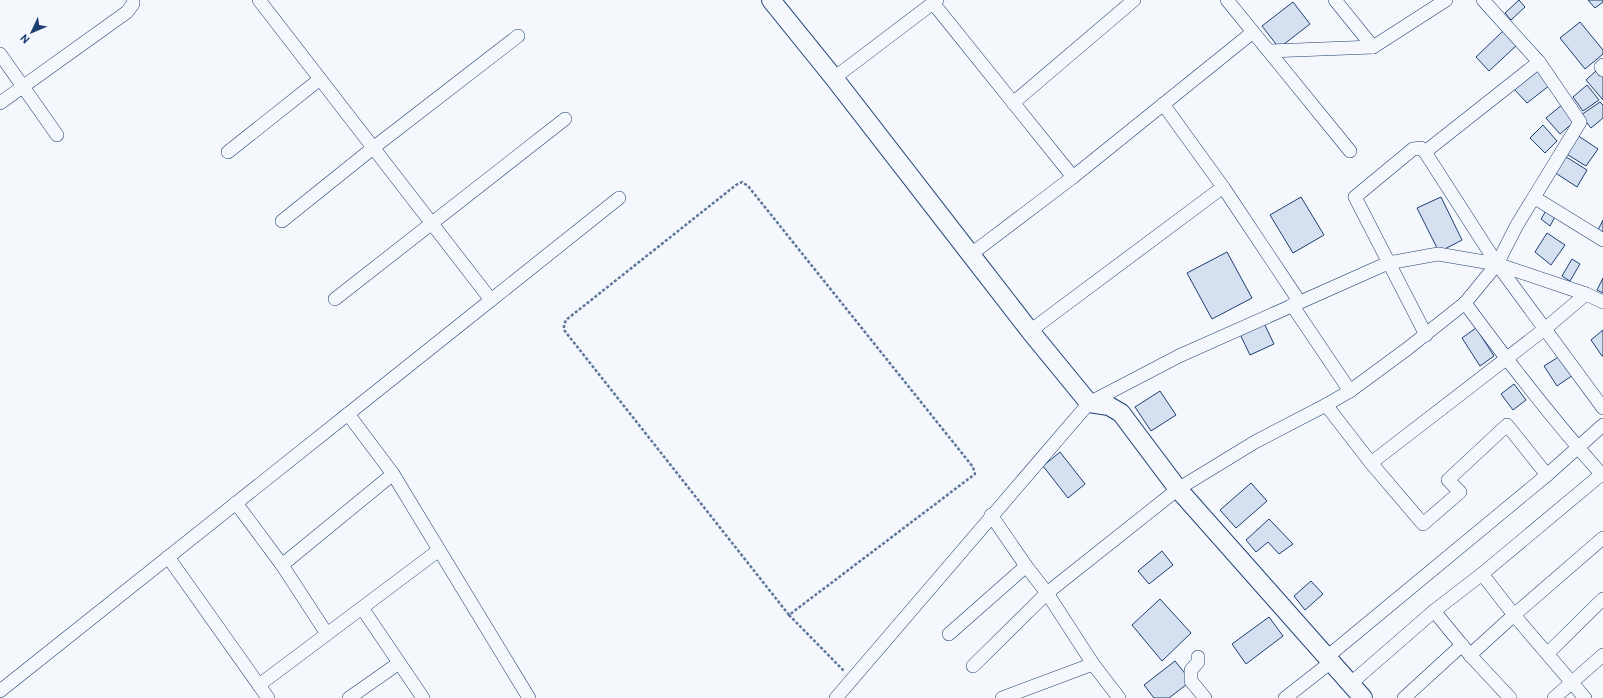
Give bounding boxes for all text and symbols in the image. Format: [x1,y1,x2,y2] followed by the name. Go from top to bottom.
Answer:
[12,12,52,52] north arrow
[18,31,33,46] text: N

